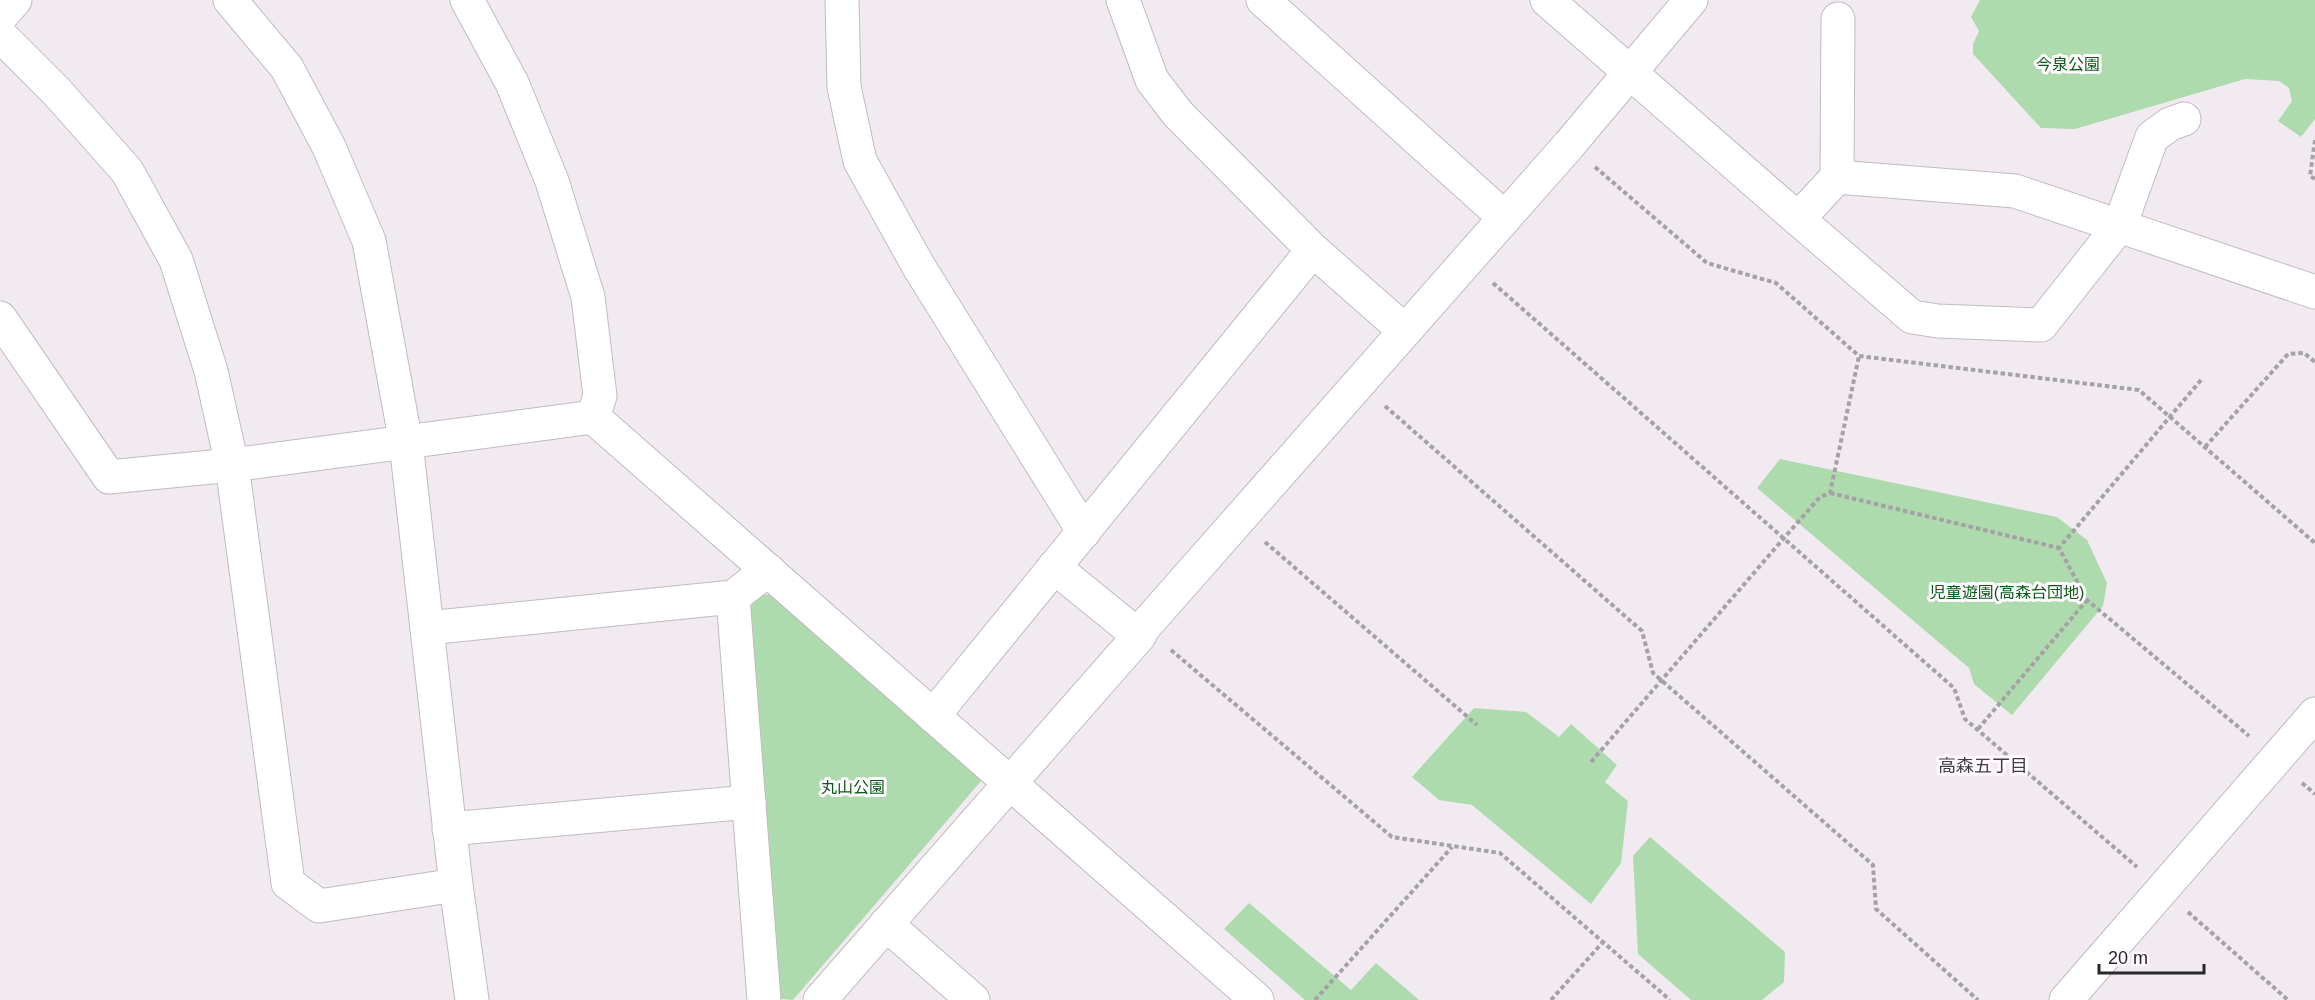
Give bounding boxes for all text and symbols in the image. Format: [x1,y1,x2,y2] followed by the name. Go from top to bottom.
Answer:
[2036,56,2100,73] park label: 今泉公園
[1930,584,2084,601] park label: 児童遊園(高森台団地)
[1938,756,2028,776] district label: 高森五丁目
[821,779,885,796] park label: 丸山公園
[2099,937,2204,975] scale bar
[2108,948,2148,968] text: 20 m

